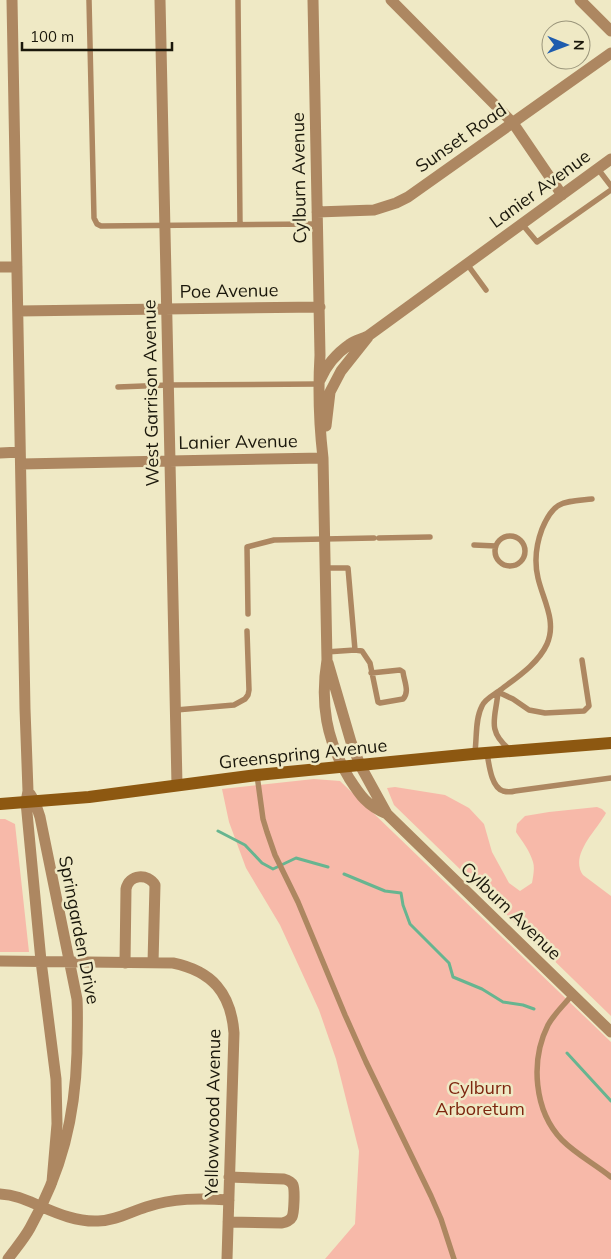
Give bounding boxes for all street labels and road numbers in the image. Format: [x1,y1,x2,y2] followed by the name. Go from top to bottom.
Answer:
[411,98,511,177] street label: Sunset Road
[286,112,311,244] street label: Cylburn Avenue
[485,144,595,233] street label: Lanier Avenue
[179,278,279,303] street label: Poe Avenue
[137,299,164,487] street label: West Garrison Avenue
[178,429,298,454] street label: Lanier Avenue
[218,733,388,774] street label: Greenspring Avenue
[54,854,105,1006] street label: Springarden Drive
[456,857,567,965] street label: Cylburn Avenue
[200,1029,225,1198] street label: Yellowwood Avenue

